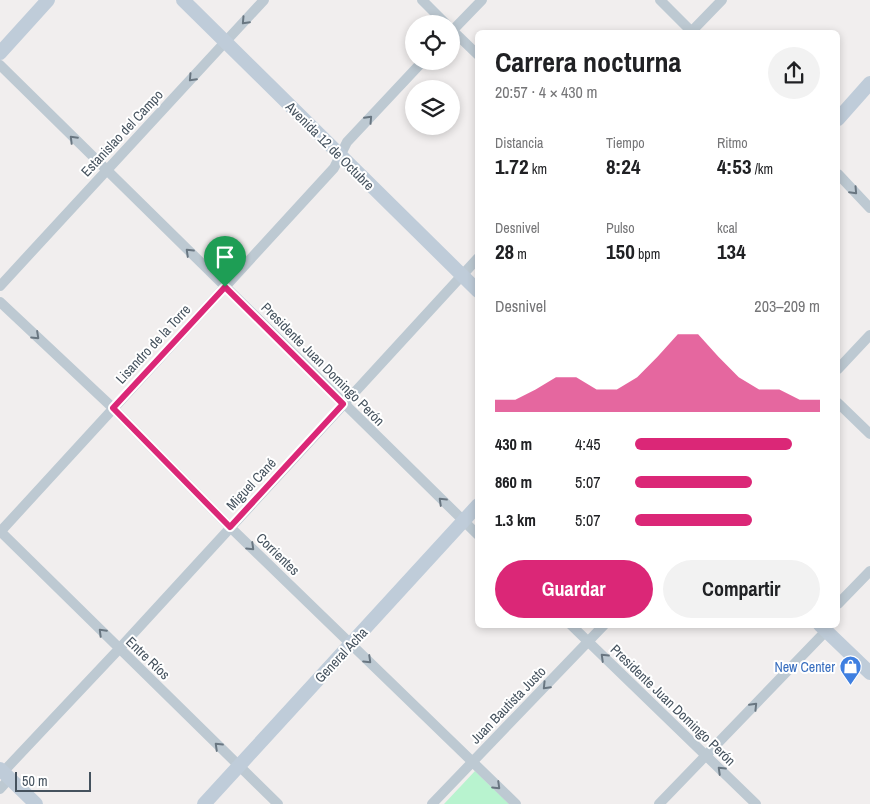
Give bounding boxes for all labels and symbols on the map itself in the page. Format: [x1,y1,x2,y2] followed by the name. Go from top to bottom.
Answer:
[242,15,251,24] one-way arrow
[189,72,198,81] one-way arrow
[77,86,167,180] street label: Estanislao del Campo
[281,97,378,194] street label: Avenida 12 de Octubre
[363,115,372,124] one-way arrow
[70,135,79,144] one-way arrow
[848,185,857,194] one-way arrow
[204,236,246,287] pin
[186,249,195,258] one-way arrow
[258,299,388,429] street label: Presidente Juan Domingo Perón
[112,301,194,387] street label: Lisandro de la Torre
[30,330,39,339] one-way arrow
[222,454,280,514] street label: Miguel Cané
[439,498,448,507] one-way arrow
[252,529,304,579] street label: Corrientes
[246,542,255,551] one-way arrow
[311,623,372,687] street label: General Acha
[99,629,108,638] one-way arrow
[122,633,174,683] street label: Entre Ríos
[607,640,739,770] street label: Presidente Juan Domingo Perón
[363,654,372,663] one-way arrow
[601,654,610,663] one-way arrow
[839,655,863,686] shop icon: New Center
[774,658,835,676] place label: New Center
[466,662,550,748] street label: Juan Bautista Justo
[543,680,552,689] one-way arrow
[748,703,757,712] one-way arrow
[215,743,224,752] one-way arrow
[718,767,727,776] one-way arrow
[15,769,91,792] scale bar
[492,780,501,789] one-way arrow

